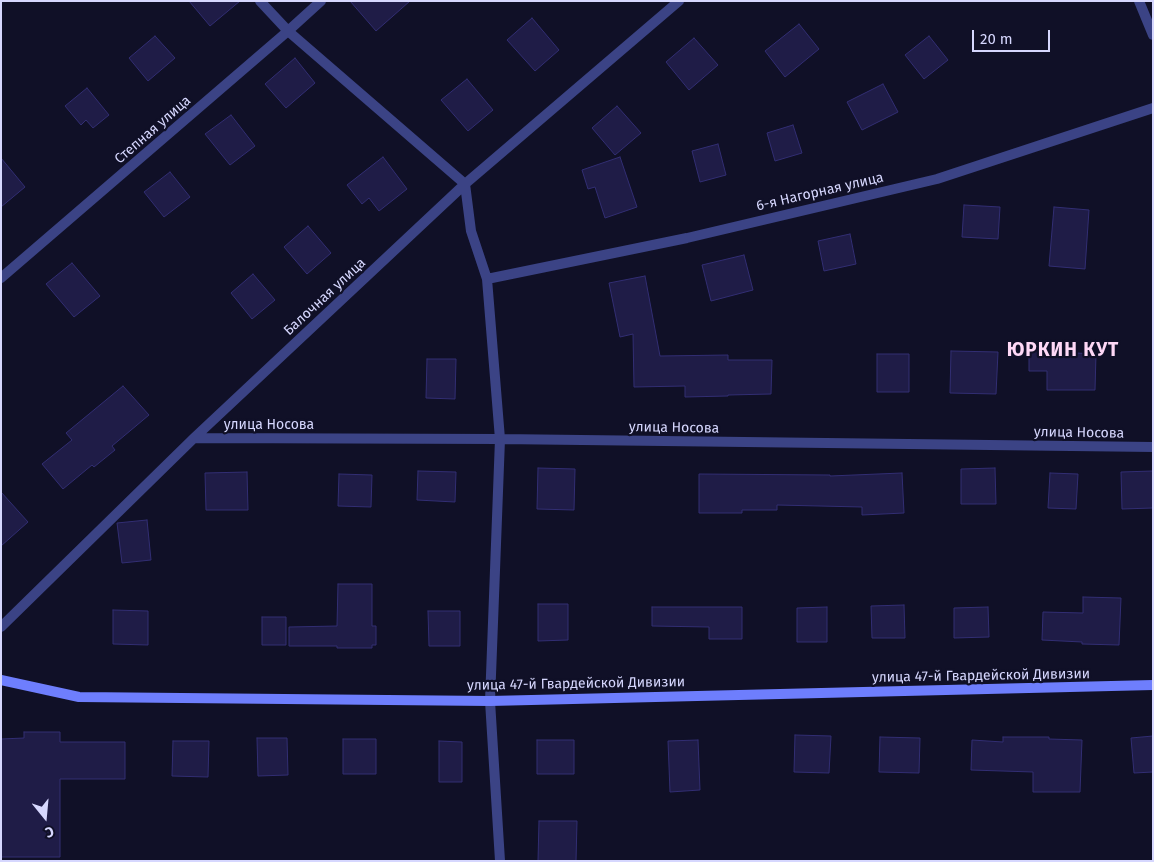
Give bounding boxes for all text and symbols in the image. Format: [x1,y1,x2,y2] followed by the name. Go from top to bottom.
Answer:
[974,20,1052,52] scale bar
[980,30,1013,48] text: 20 m
[112,92,194,168] street label: Степная улица
[755,169,885,215] street label: 6-я Нагорная улица
[280,255,370,339] street label: Балочная улица
[1006,340,1120,362] district label: ЮРКИН КУТ
[224,417,314,433] street label: улица Носова
[629,419,719,437] street label: улица Носова
[1034,424,1124,442] street label: улица Носова
[872,666,1090,686] street label: улица 47-й Гвардейской Дивизии
[467,674,685,694] street label: улица 47-й Гвардейской Дивизии
[20,792,70,842] north arrow
[43,823,56,841] text: С

